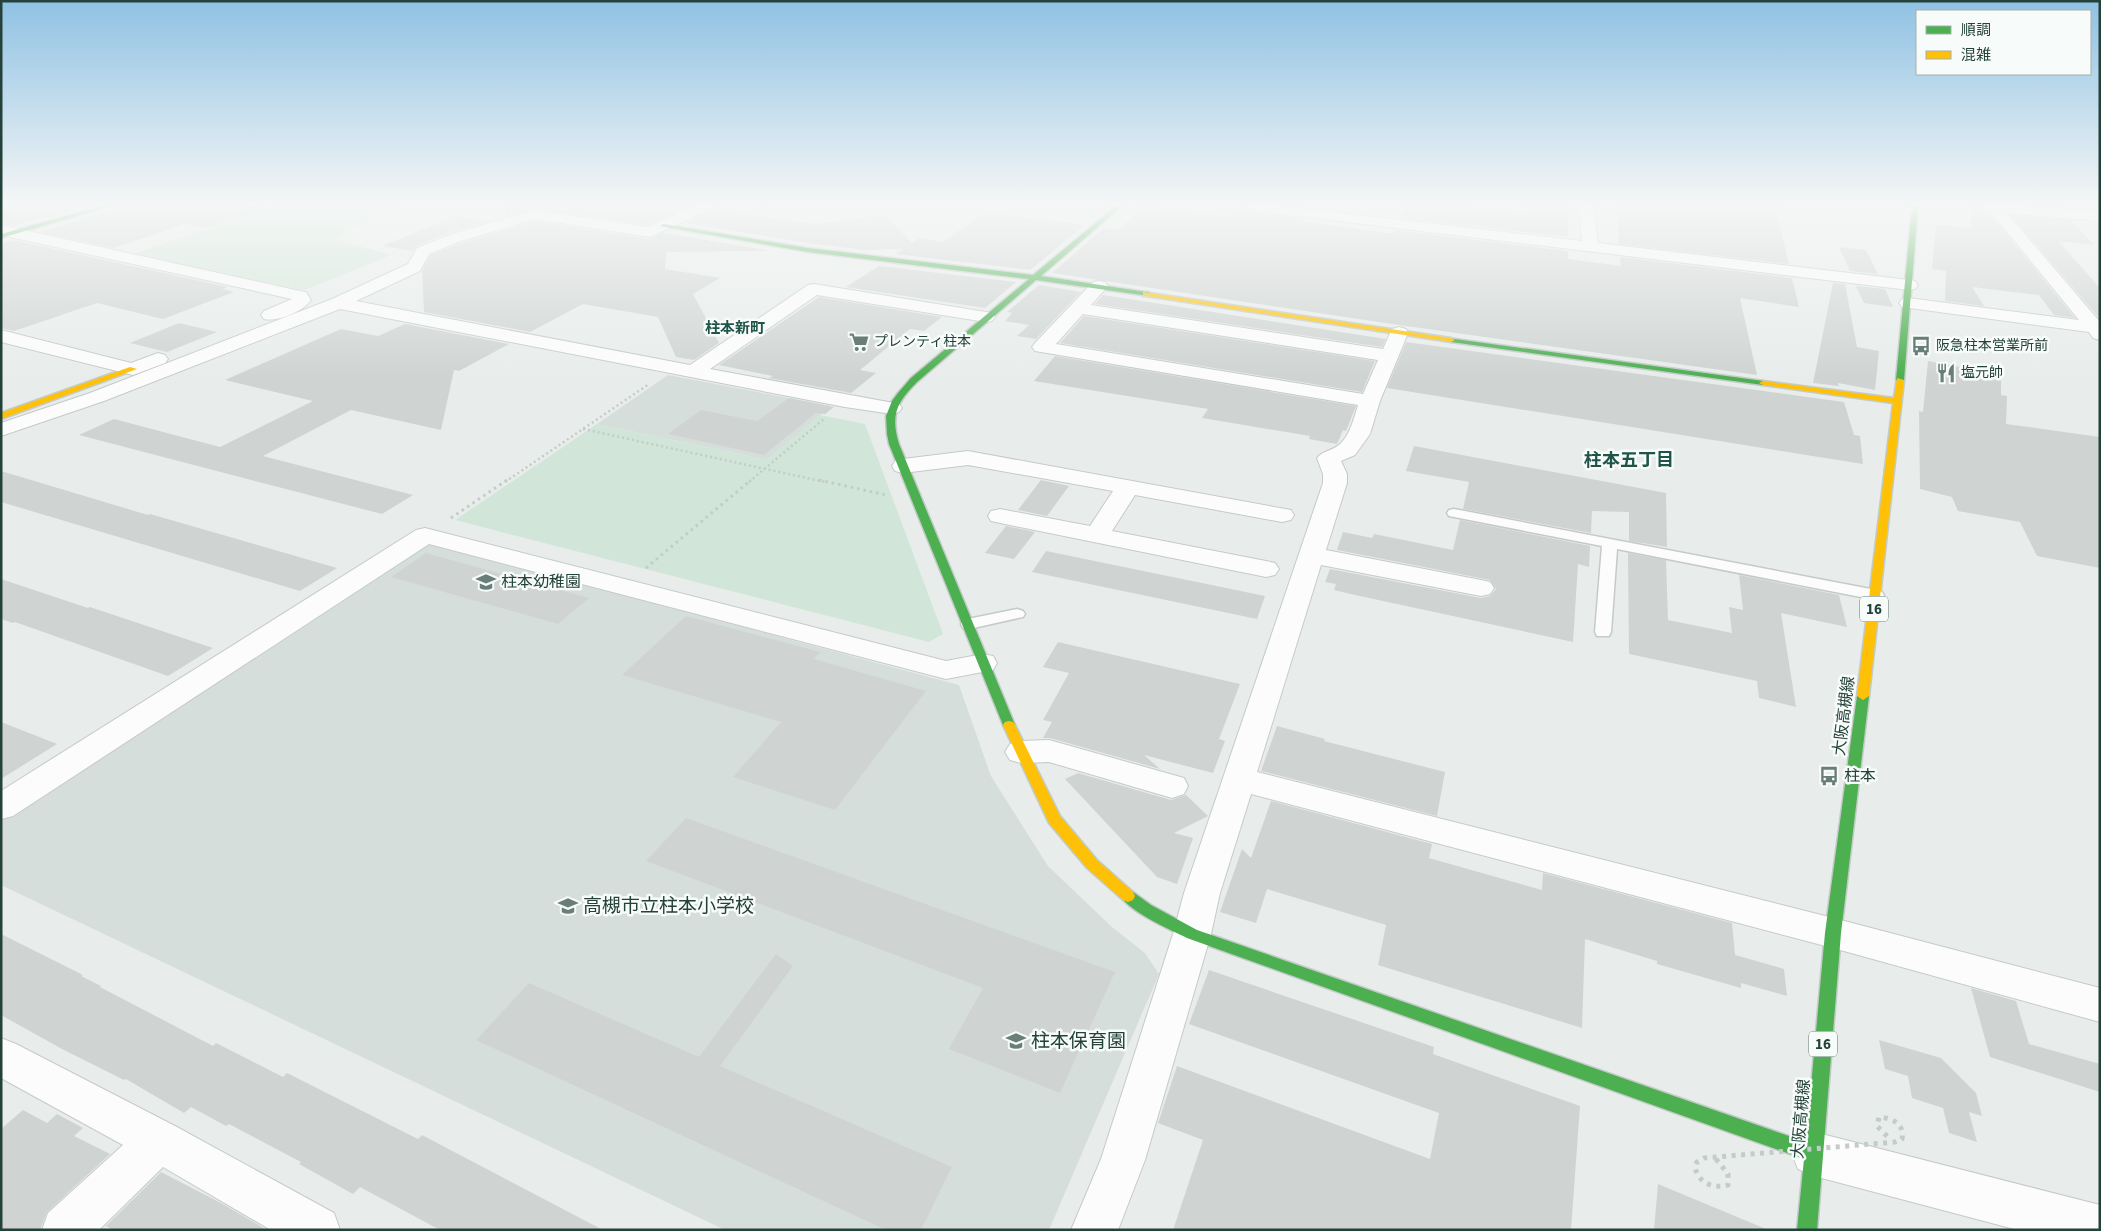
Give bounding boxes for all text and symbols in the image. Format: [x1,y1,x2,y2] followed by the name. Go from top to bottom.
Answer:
[1916,10,2091,75] legend
[1961,20,1991,41] text: 順調
[1961,45,1991,66] text: 混雑
[705,318,765,339] district label: 柱本新町
[848,331,870,353] supermarket icon: プレンティ柱本
[874,332,971,352] place label: プレンティ柱本
[1910,335,1932,357] bus stop icon: 阪急柱本営業所前
[1936,336,2048,356] place label: 阪急柱本営業所前
[1935,362,1957,384] restaurant icon: 塩元帥
[1961,363,2003,383] place label: 塩元帥
[1584,448,1674,473] district label: 柱本五丁目
[475,571,497,593] school or university icon: 柱本幼稚園
[501,571,581,593] place label: 柱本幼稚園
[1860,596,1888,622] road number: 16
[1828,675,1860,757] street label: 大阪高槻線
[1818,765,1840,787] bus stop icon: 柱本
[1844,765,1876,787] place label: 柱本
[583,893,754,920] place label: 高槻市立柱本小学校
[557,895,579,917] school or university icon: 高槻市立柱本小学校
[1031,1028,1126,1055] place label: 柱本保育園
[1005,1030,1027,1052] school or university icon: 柱本保育園
[1809,1032,1837,1056] road number: 16
[1787,1078,1815,1160] street label: 大阪高槻線

